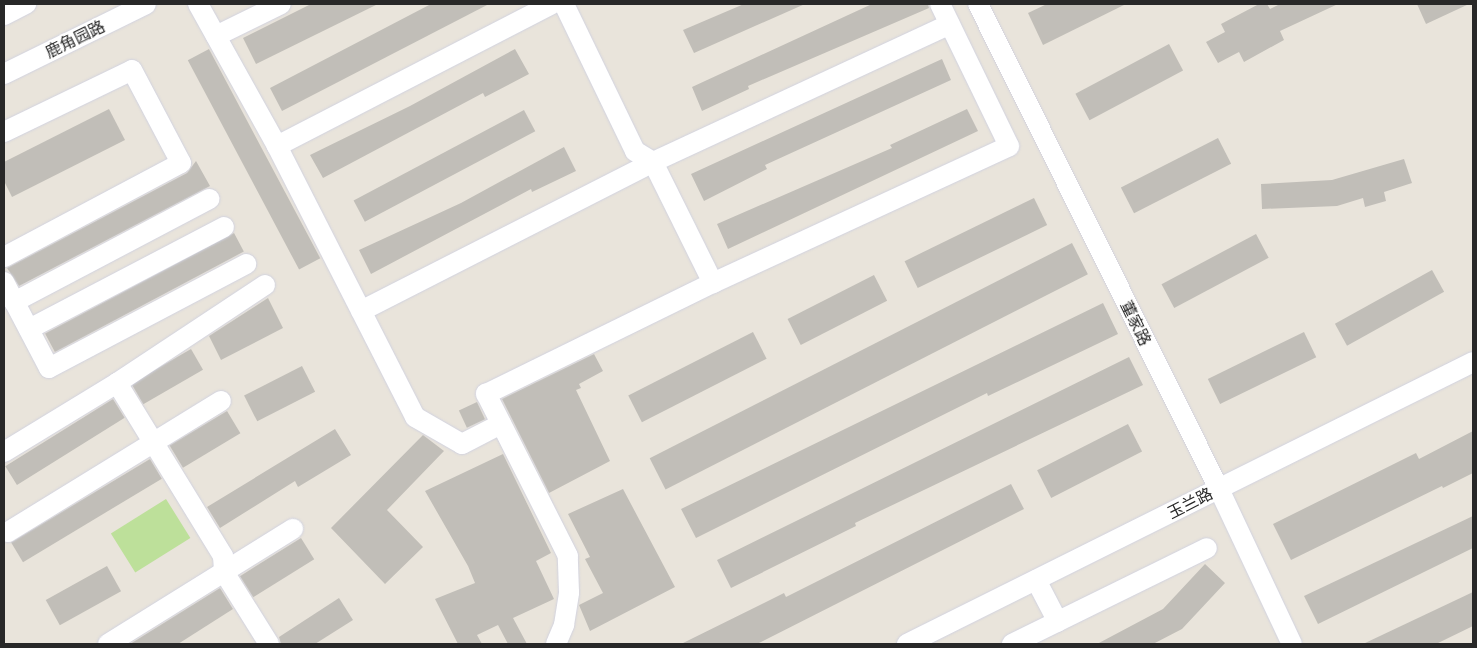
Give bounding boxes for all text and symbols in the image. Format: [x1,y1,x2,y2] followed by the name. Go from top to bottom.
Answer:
[42,16,108,62] street label: 鹿角园路
[1117,297,1155,349] street label: 董家路
[1164,484,1216,522] street label: 玉兰路

